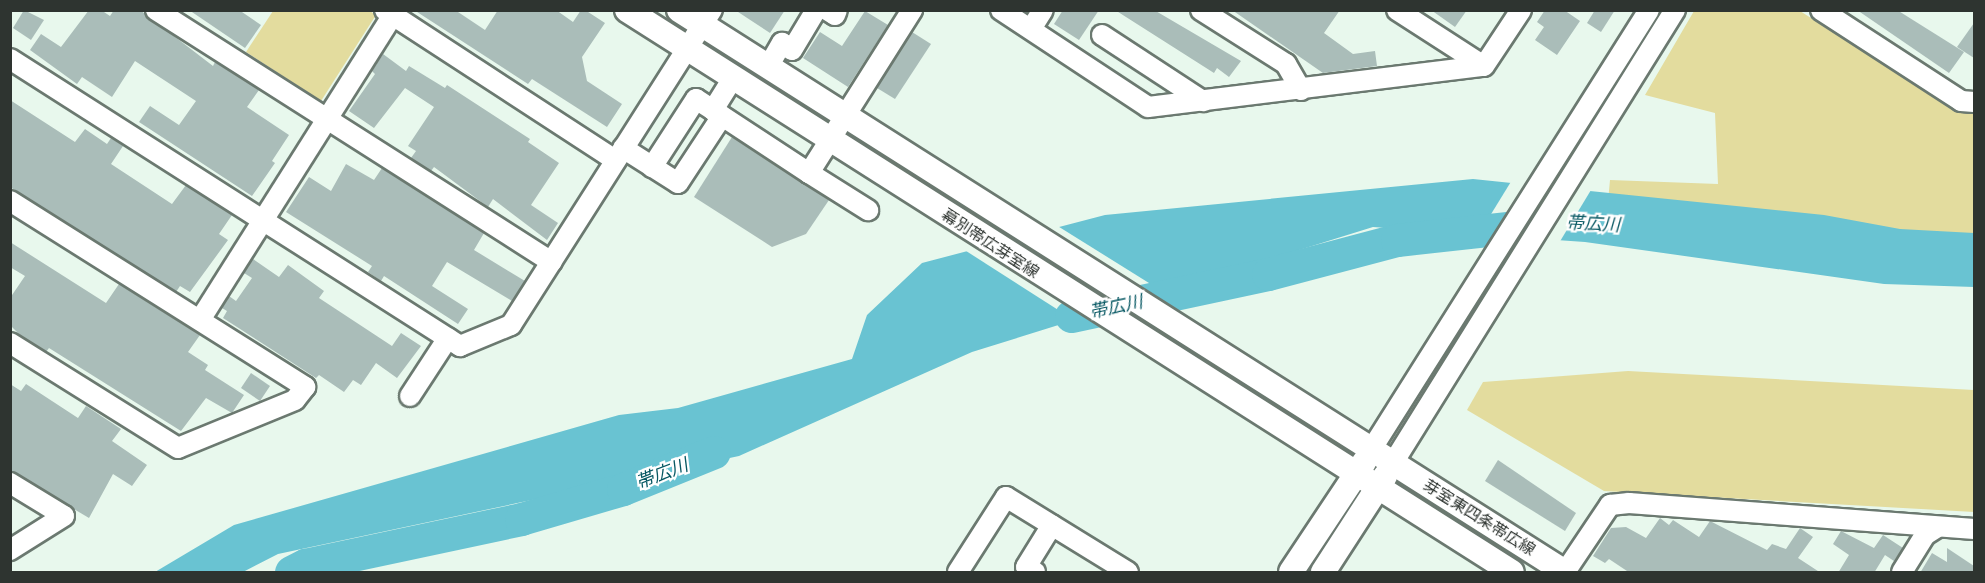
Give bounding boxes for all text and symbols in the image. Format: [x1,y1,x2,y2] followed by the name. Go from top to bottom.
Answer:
[938,205,1042,283] street label: 幕別帯広芽室線
[1565,212,1621,236] water label: 帯広川
[1087,291,1145,323] water label: 帯広川
[633,454,691,494] water label: 帯広川
[1420,476,1538,560] street label: 芽室東四条帯広線

